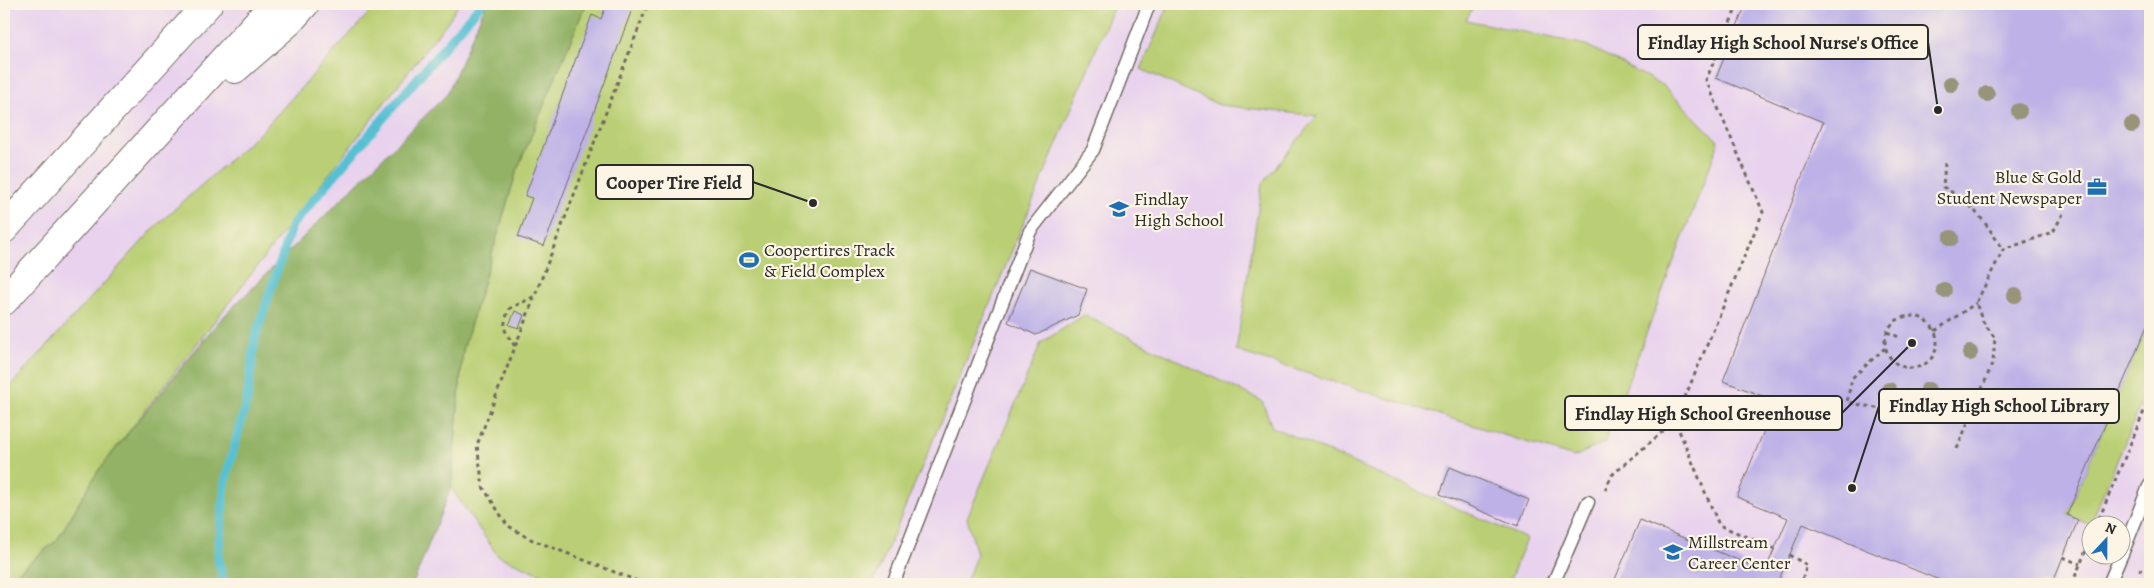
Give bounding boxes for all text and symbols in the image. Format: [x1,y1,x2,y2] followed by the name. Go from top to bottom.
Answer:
[1638,25,1928,59] callout: Findlay High School Nurse's Office
[1648,30,1919,56] text: Findlay High School Nurse's Office
[596,165,753,199] callout: Cooper Tire Field
[1937,165,2082,210] place label: Blue & Gold Student Newspaper
[606,170,743,196] text: Cooper Tire Field
[2086,176,2108,198] office icon: Blue & Gold Student Newspaper
[1134,187,1224,232] place label: Findlay High School
[1108,198,1130,220] school or university icon: Findlay High School
[764,238,895,283] place label: Coopertires Track & Field Complex
[738,249,760,271] sports icon: Coopertires Track & Field Complex
[1879,389,2119,423] callout: Findlay High School Library
[1889,393,2110,419] text: Findlay High School Library
[1565,396,1842,430] callout: Findlay High School Greenhouse
[1575,401,1831,427] text: Findlay High School Greenhouse
[2082,516,2132,566] north arrow
[2102,518,2119,539] text: N
[1688,530,1791,575] place label: Millstream Career Center
[1662,541,1684,563] school or university icon: Millstream Career Center

